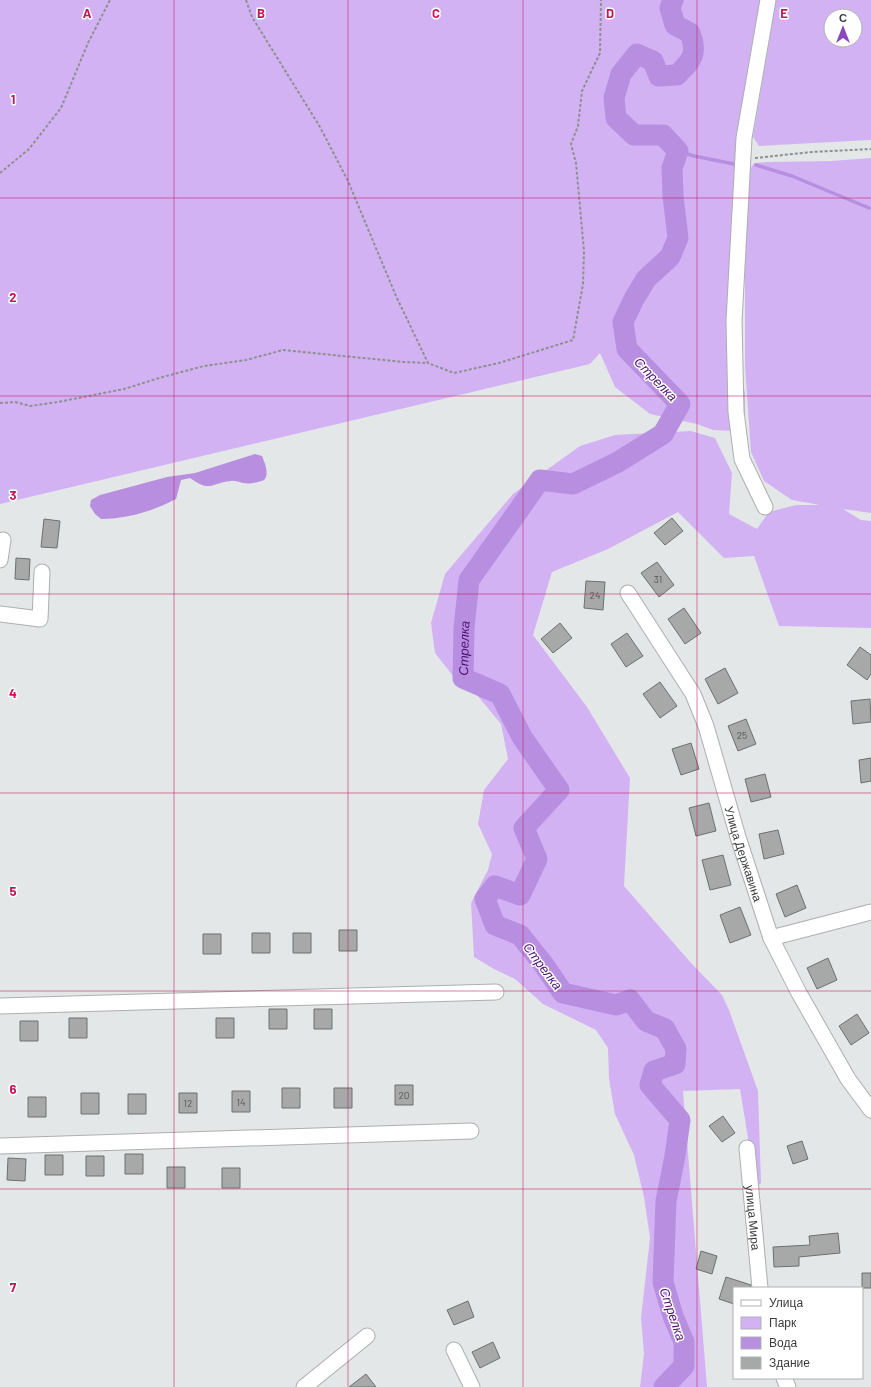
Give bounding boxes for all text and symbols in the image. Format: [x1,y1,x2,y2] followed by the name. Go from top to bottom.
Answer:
[83,5,92,21] text: A
[257,5,265,21] text: B
[432,5,440,21] text: C
[606,5,614,21] text: D
[780,5,788,21] text: E
[823,8,863,48] north arrow
[839,11,847,24] text: С
[11,91,15,107] text: 1
[9,289,17,305] text: 2
[631,354,681,404] water label: Стрелка
[9,487,17,503] text: 3
[654,573,662,585] house number: 31
[590,589,600,601] house number: 24
[455,620,473,676] water label: Стрелка
[9,685,17,701] text: 4
[737,729,747,741] house number: 25
[722,805,766,904] street label: Улица Державина
[9,883,17,899] text: 5
[520,939,566,993] water label: Стрелка
[10,1081,17,1097] text: 6
[398,1089,410,1101] house number: 20
[236,1096,246,1108] house number: 14
[184,1097,192,1109] house number: 12
[742,1184,763,1251] street label: улица Мира
[10,1279,17,1295] text: 7
[657,1285,689,1343] water label: Стрелка
[733,1287,863,1379] legend
[769,1295,803,1310] text: Улица
[769,1315,797,1330] text: Парк
[769,1335,797,1350] text: Вода
[769,1355,810,1370] text: Здание

